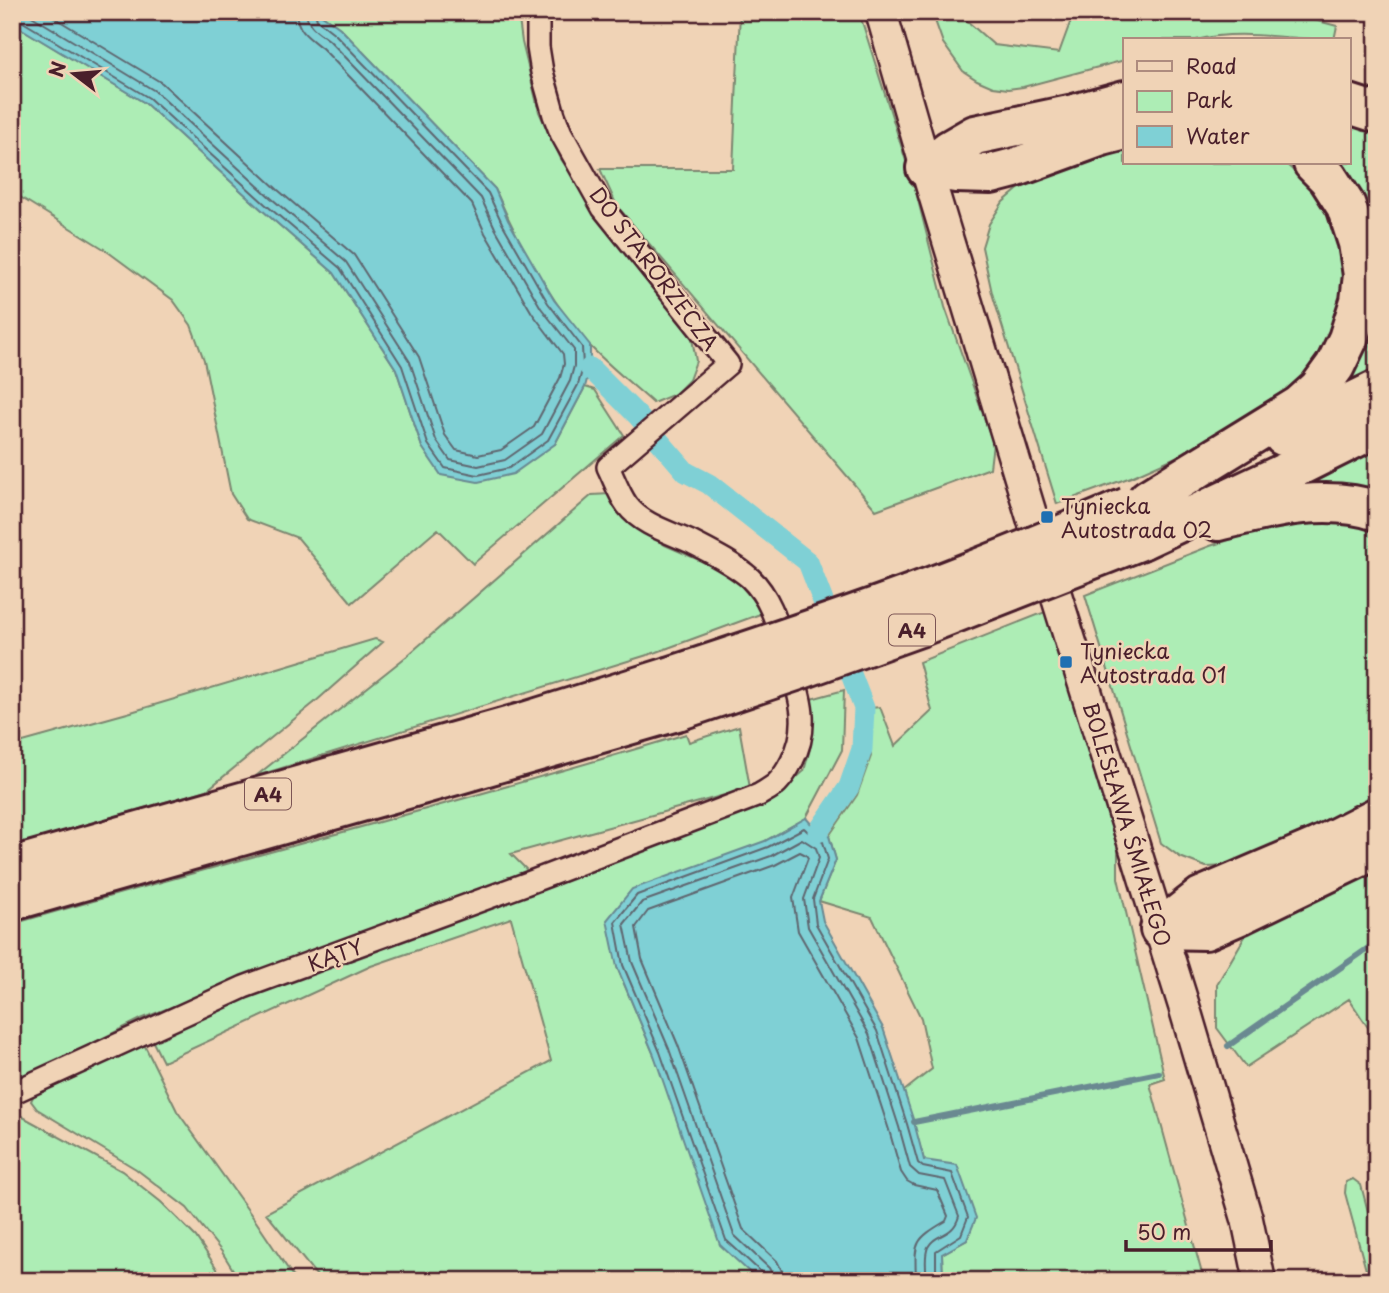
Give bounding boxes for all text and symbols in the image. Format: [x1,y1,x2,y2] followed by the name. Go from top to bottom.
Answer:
[38,38,108,108] north arrow
[1123,38,1350,164] legend
[1186,49,1237,81] text: Road
[41,58,72,80] text: N
[1186,83,1233,115] text: Park
[1186,119,1250,151] text: Water
[583,180,727,356] street label: DO STARORZECZA
[1061,489,1212,545] place label: Tyniecka Autostrada 02
[1039,509,1055,525] marker: Tyniecka Autostrada 02
[889,614,935,646] road number: A4
[1080,634,1226,690] place label: Tyniecka Autostrada 01
[1058,654,1074,670] marker: Tyniecka Autostrada 01
[1076,698,1180,950] street label: BOLESŁAWA ŚMIAŁEGO
[245,778,291,810] road number: A4
[303,929,368,979] street label: KĄTY
[1126,1209,1272,1253] scale bar
[1137,1215,1191,1247] text: 50 m

